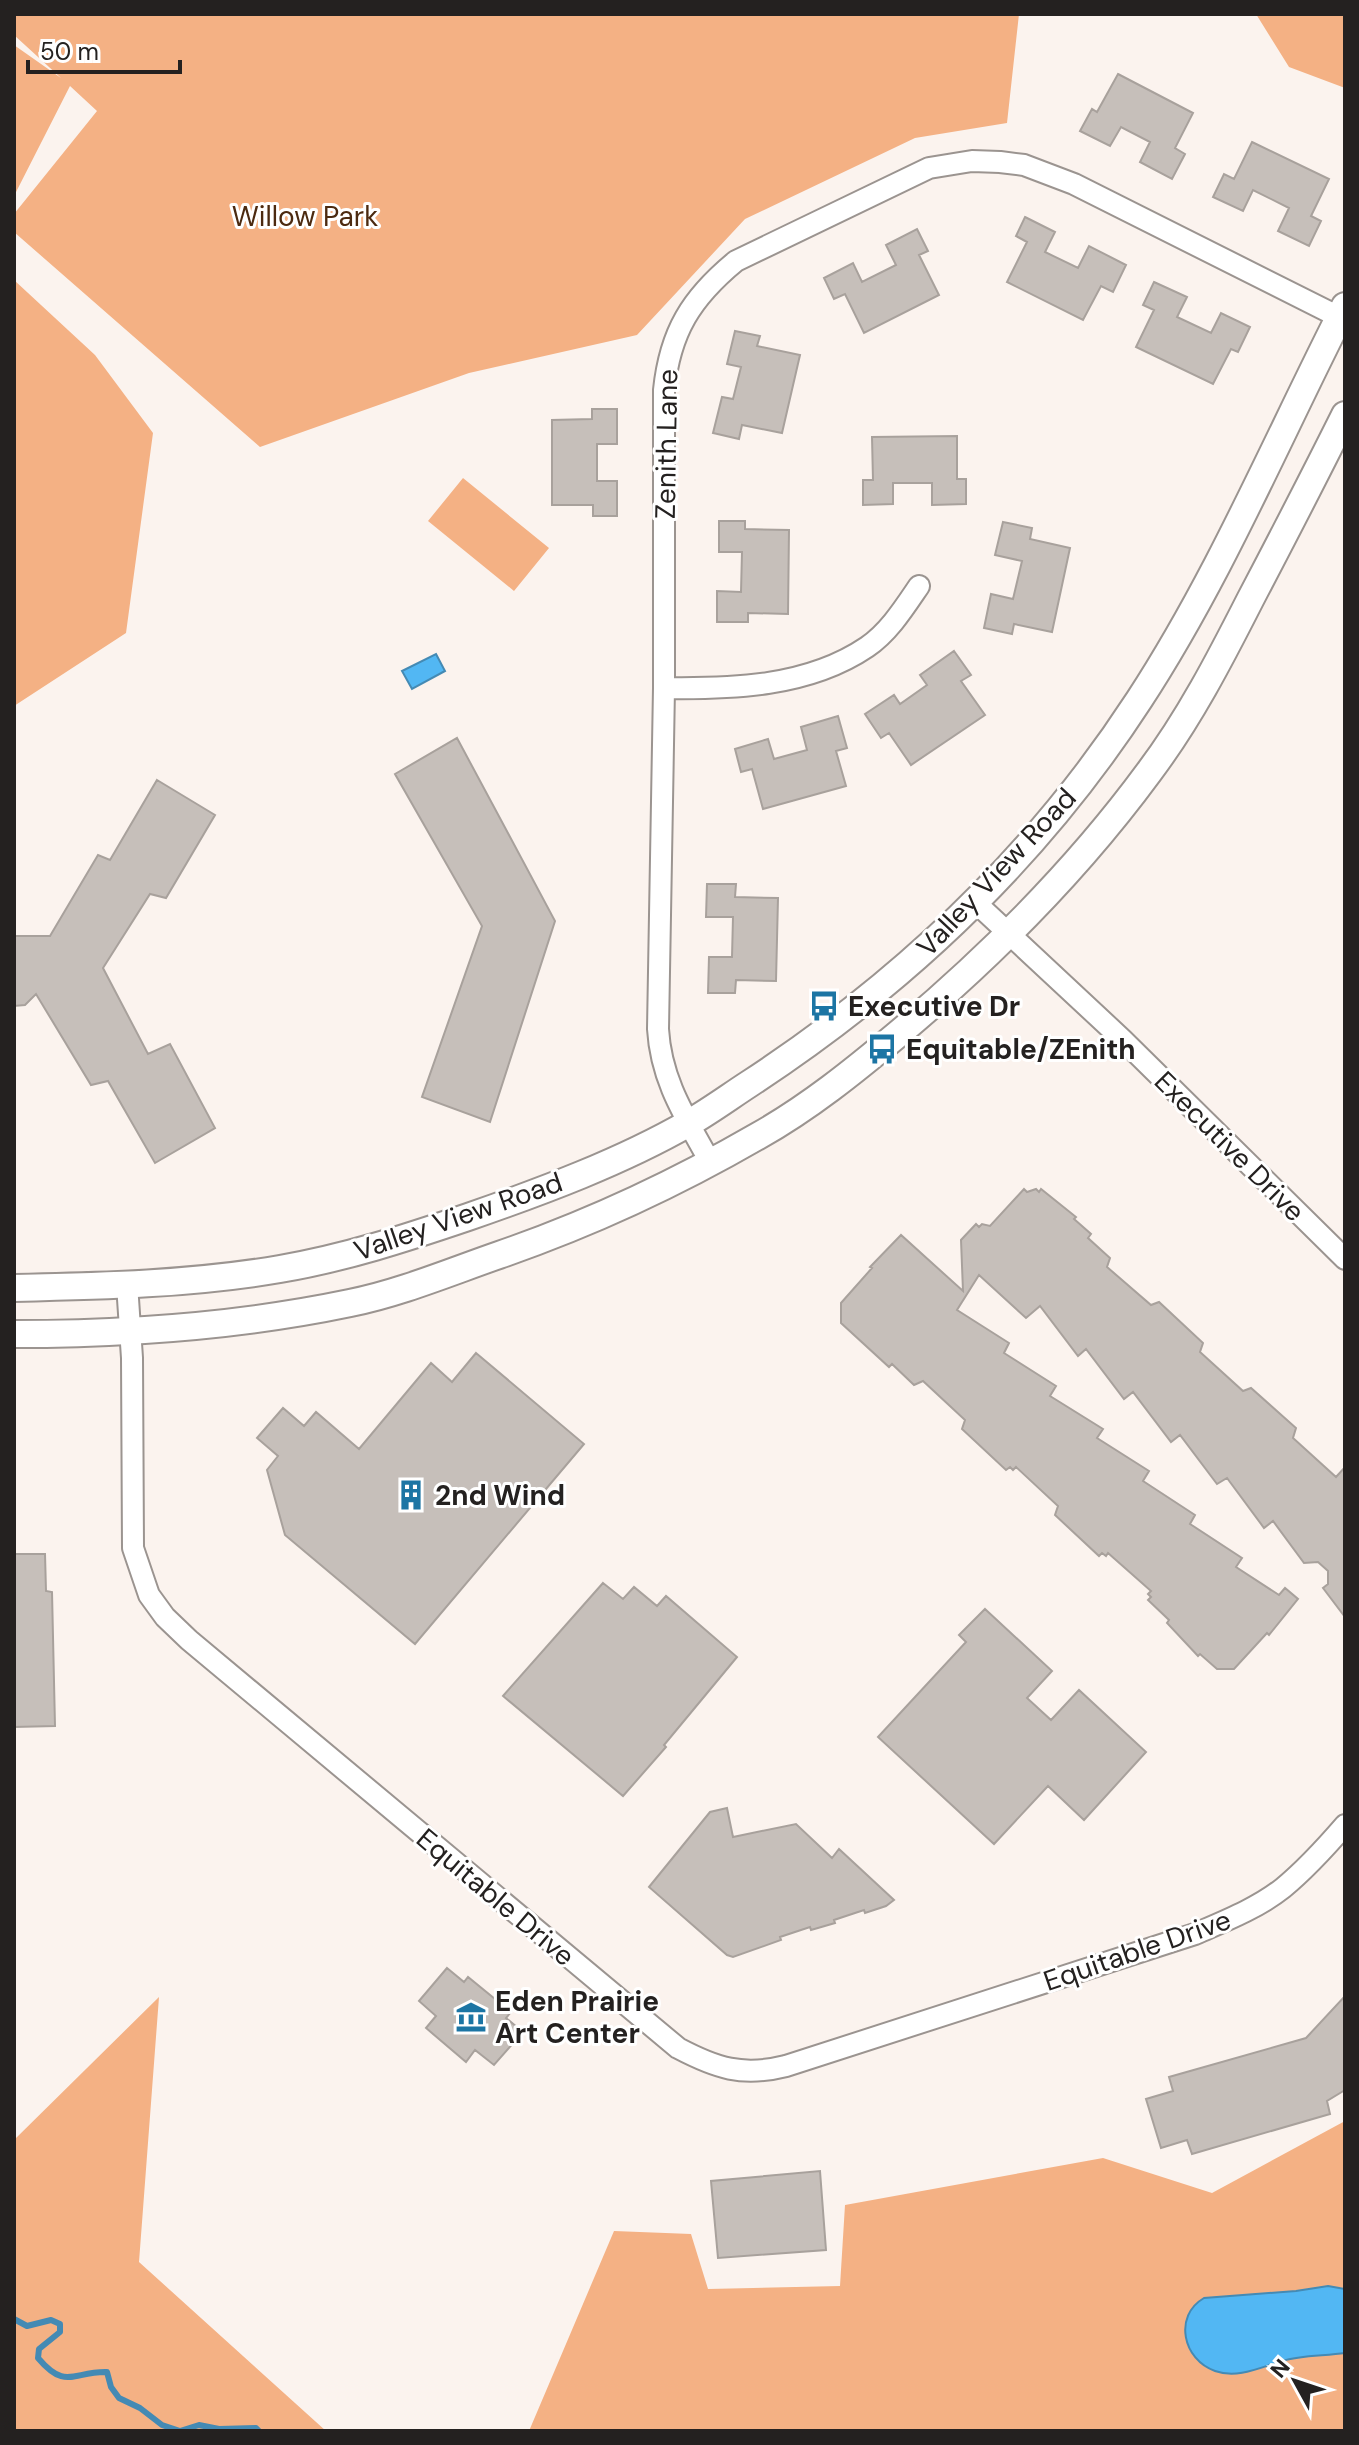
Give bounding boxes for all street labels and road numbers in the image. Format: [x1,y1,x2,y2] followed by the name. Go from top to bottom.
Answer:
[647,369,686,519] street label: Zenith Lane
[908,780,1084,965] street label: Valley View Road
[1146,1063,1313,1230] street label: Executive Drive
[349,1163,567,1269] street label: Valley View Road
[409,1820,583,1974] street label: Equitable Drive
[1039,1901,1236,2000] street label: Equitable Drive

